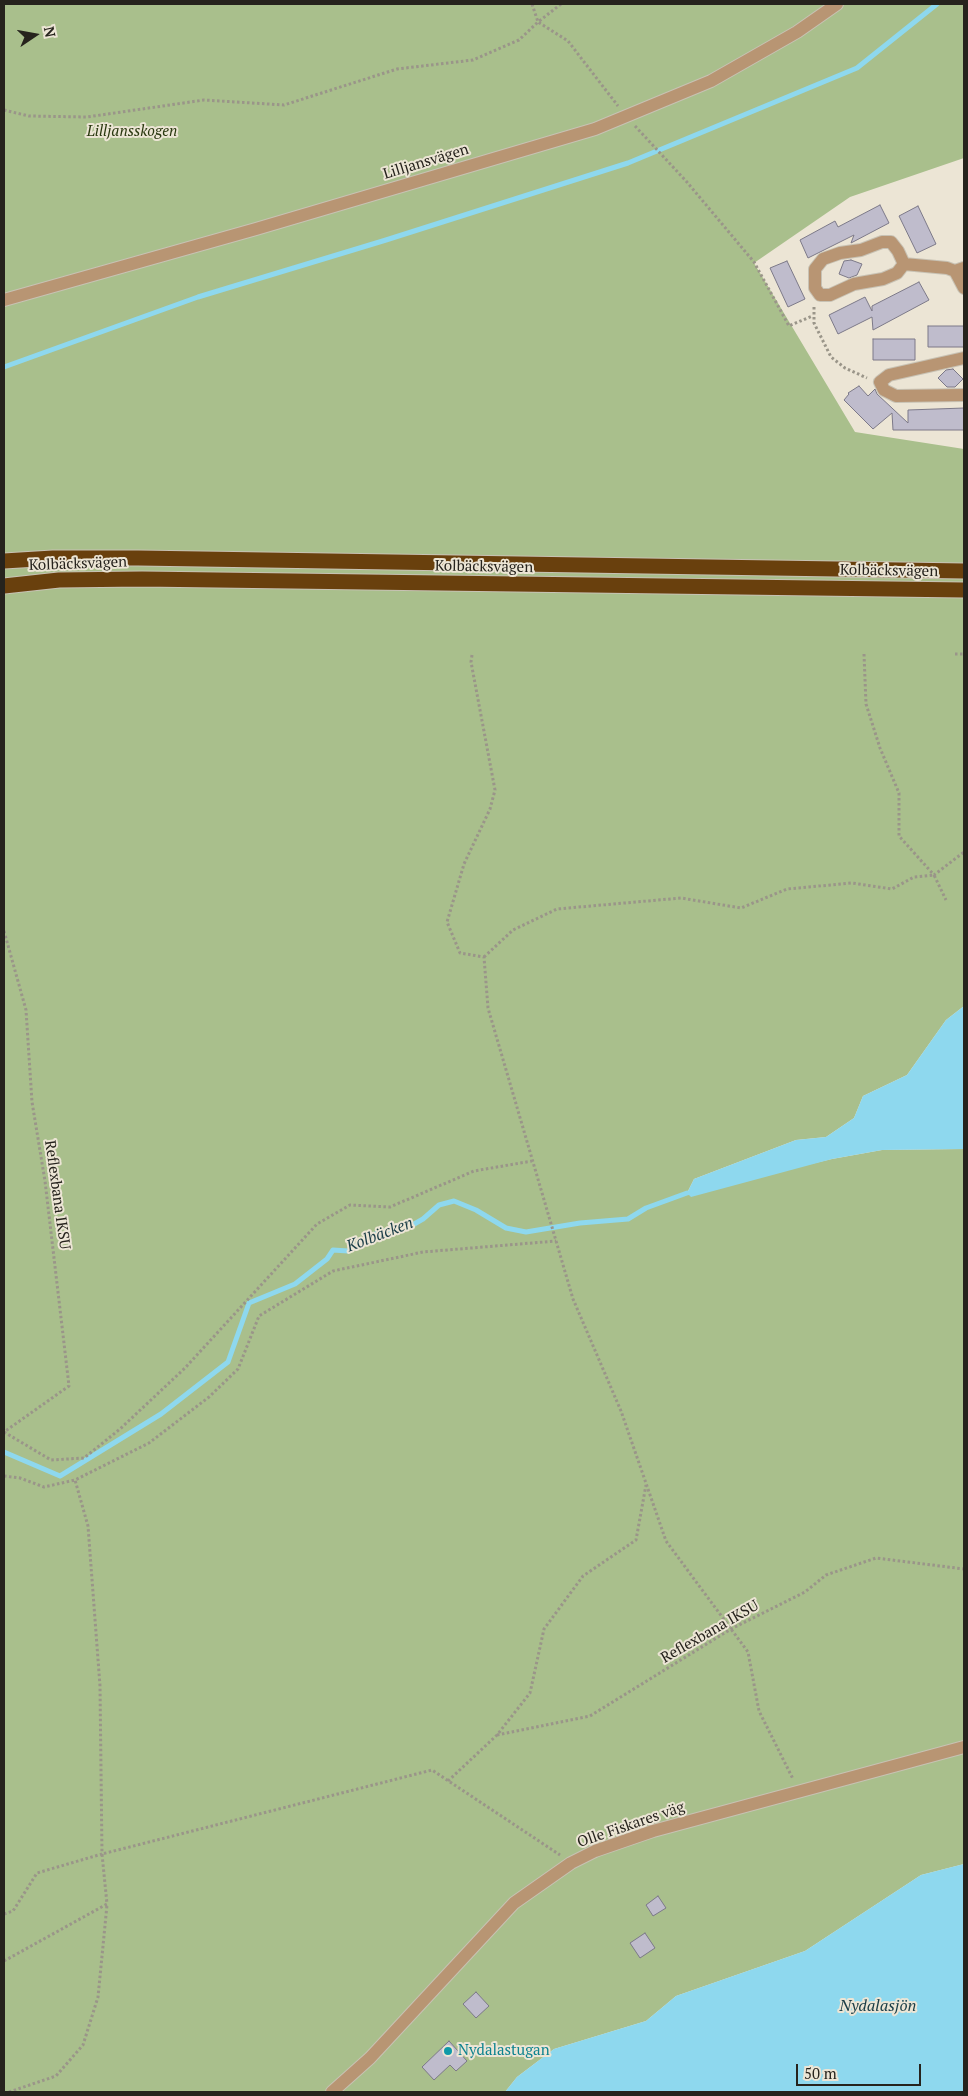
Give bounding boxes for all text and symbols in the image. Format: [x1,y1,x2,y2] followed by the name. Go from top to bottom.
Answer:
[10,10,60,60] north arrow
[40,25,61,39] text: N
[87,123,177,141] park label: Lilljansskogen
[381,140,471,184] street label: Lilljansvägen
[29,553,127,575] street label: Kolbäcksvägen
[435,557,533,577] street label: Kolbäcksvägen
[840,561,938,581] street label: Kolbäcksvägen
[40,1139,74,1251] street label: Reflexbana IKSU
[344,1214,416,1256] water label: Kolbäcken
[658,1597,762,1667] street label: Reflexbana IKSU
[575,1798,687,1852] street label: Olle Fiskares väg
[840,1996,916,2016] water label: Nydalasjön
[458,2042,550,2060] place label: Nydalastugan
[442,2045,454,2057] marker: Nydalastugan
[798,2054,923,2086] scale bar
[804,2063,837,2083] text: 50 m

